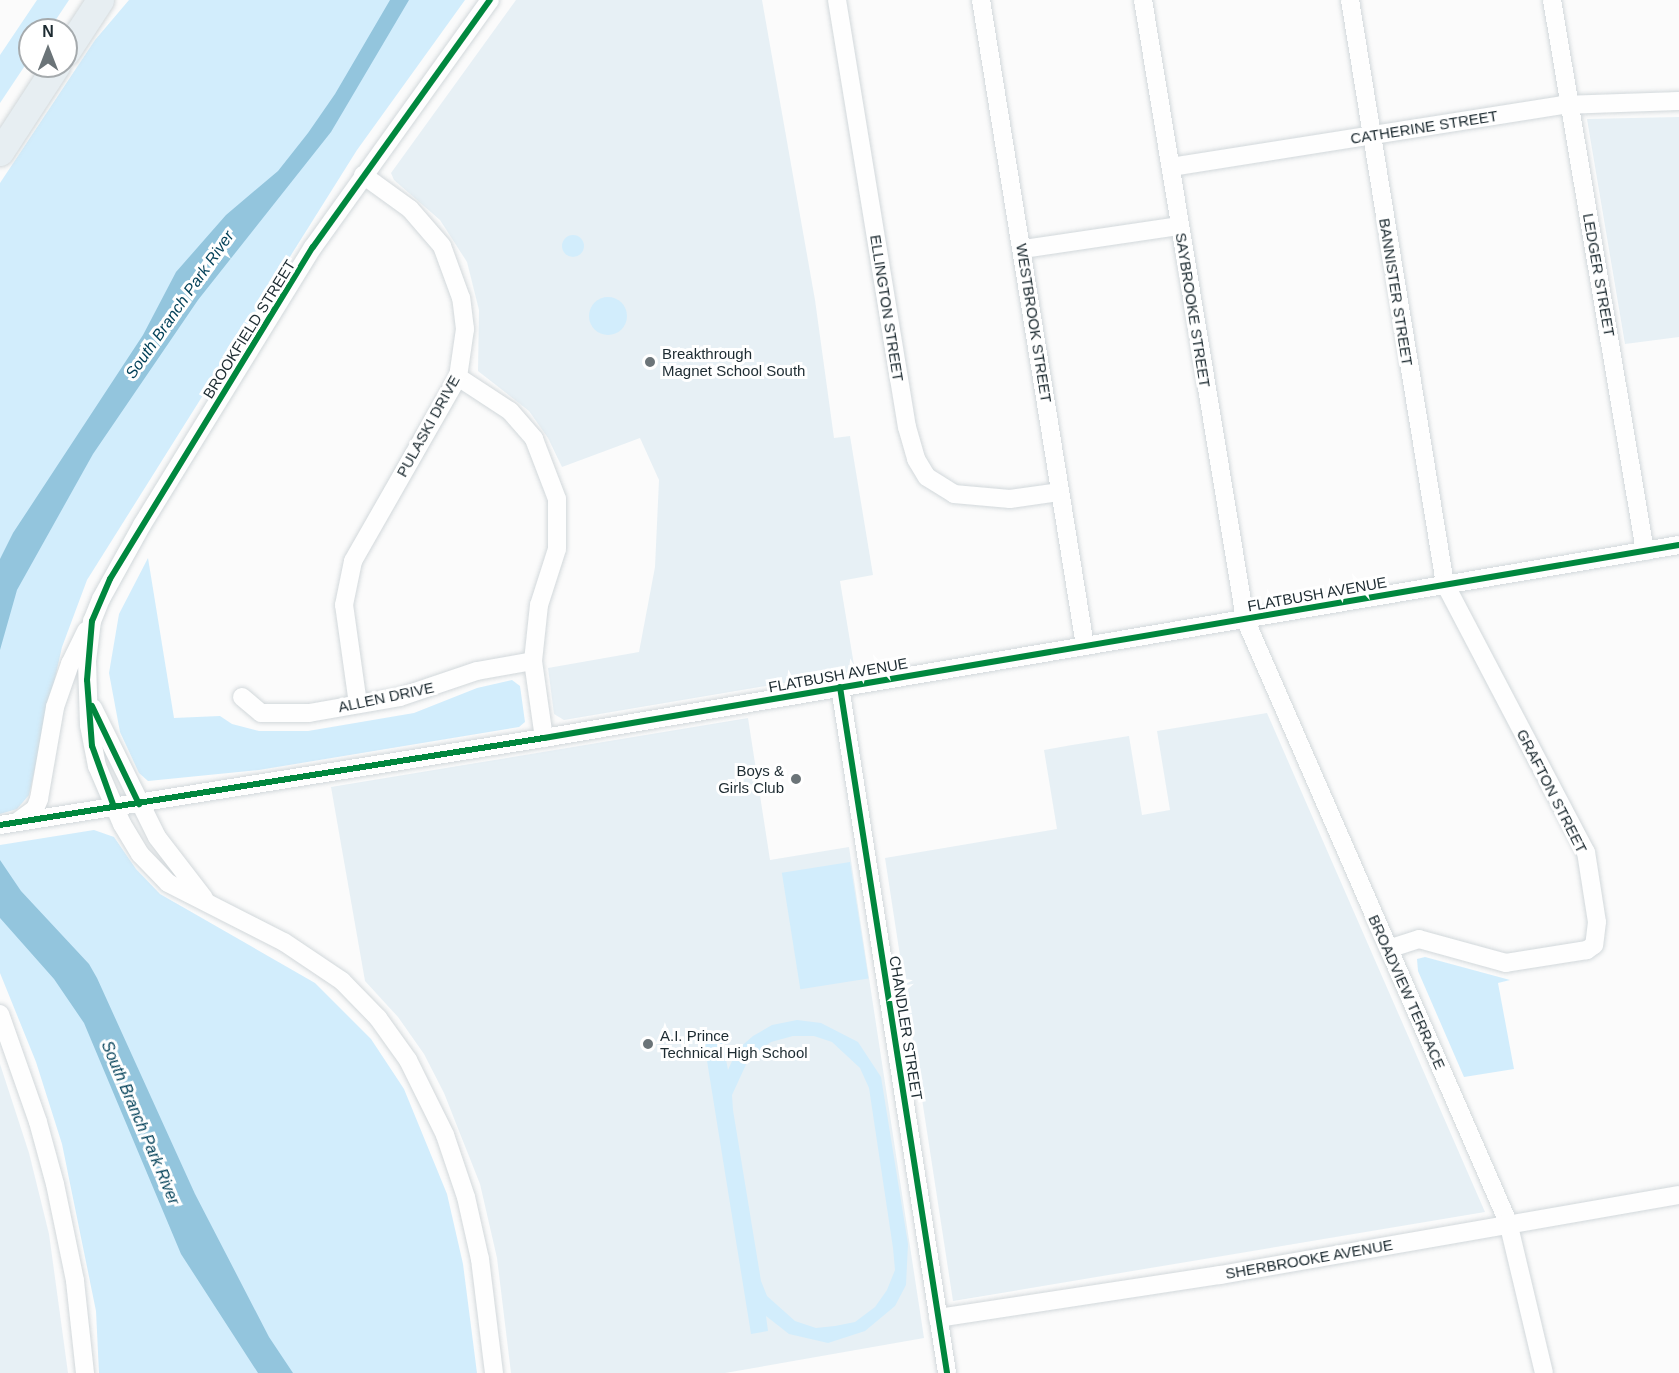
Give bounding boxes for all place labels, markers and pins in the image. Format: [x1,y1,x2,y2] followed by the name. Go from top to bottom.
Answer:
[662,344,805,379] place label: Breakthrough Magnet School South
[643,355,657,369] marker: Breakthrough Magnet School South
[718,761,784,796] place label: Boys & Girls Club
[789,772,803,786] marker: Boys & Girls Club
[660,1026,808,1061] place label: A.I. Prince Technical High School
[641,1037,655,1051] marker: A.I. Prince Technical High School

